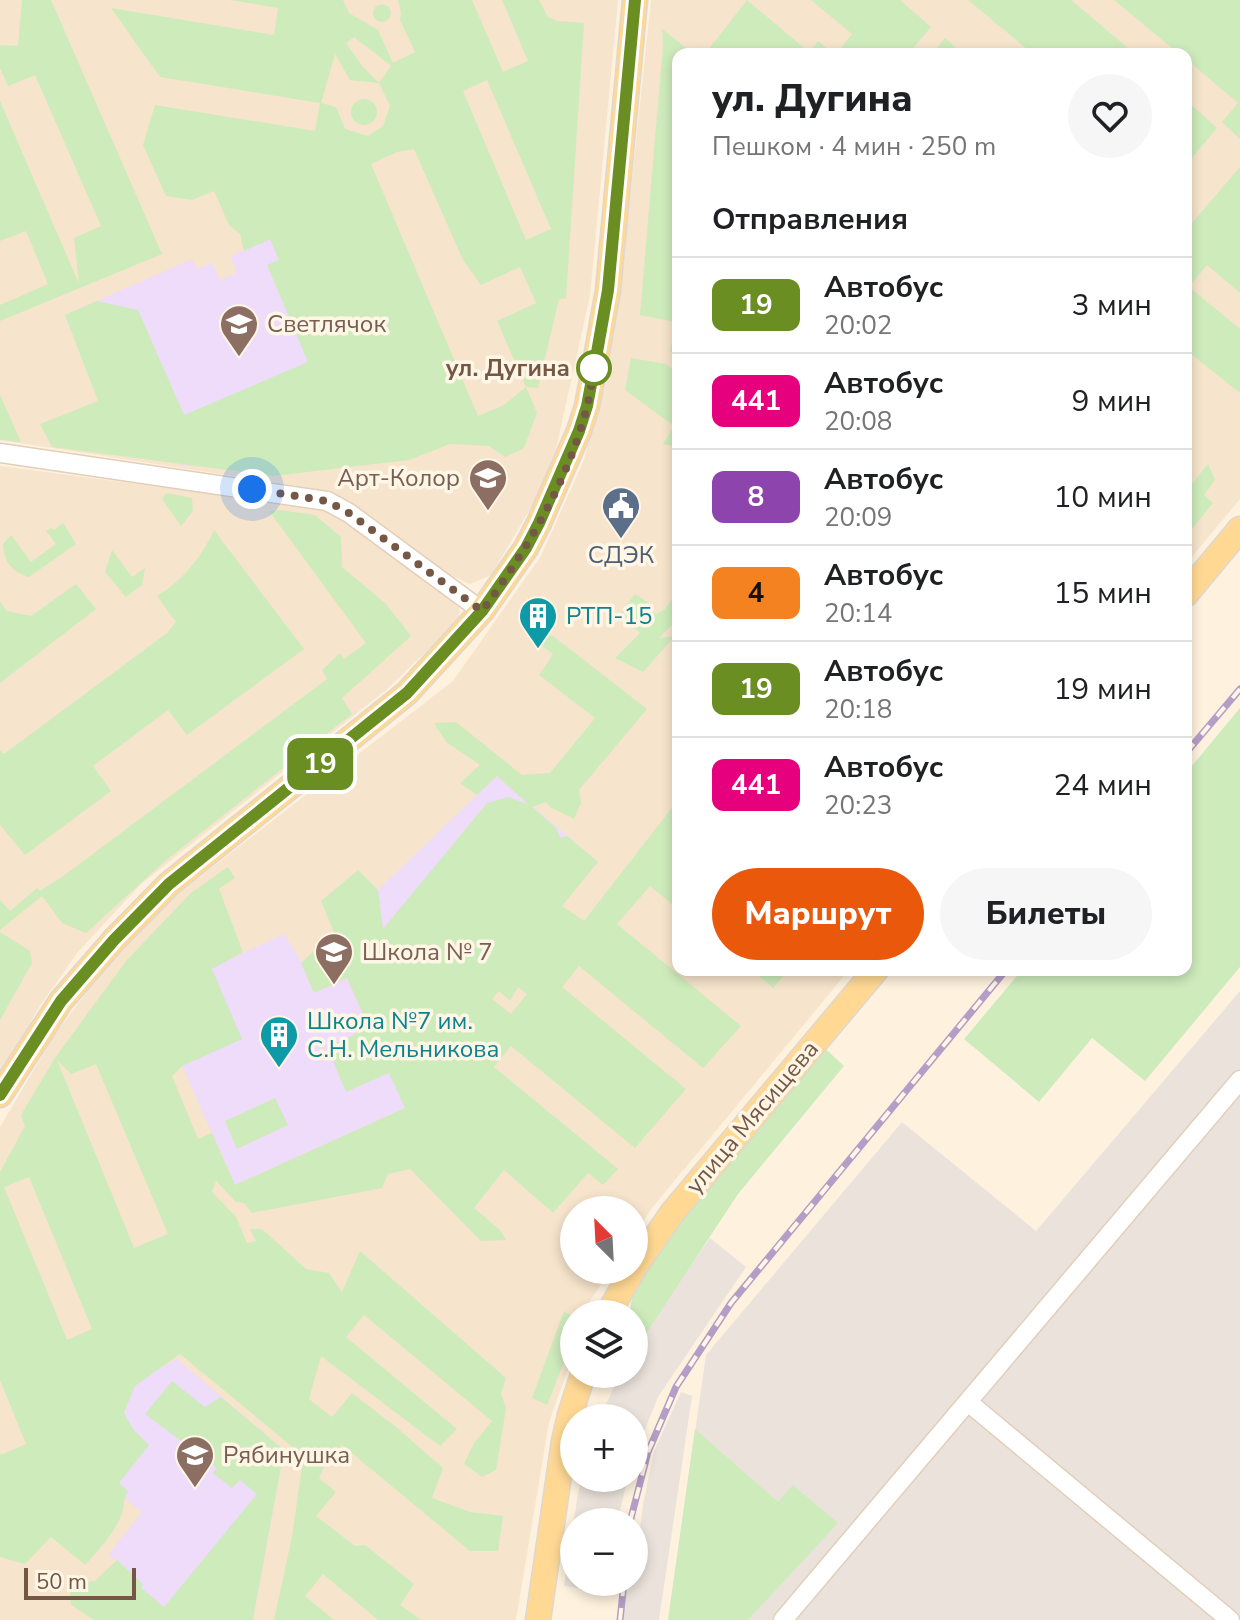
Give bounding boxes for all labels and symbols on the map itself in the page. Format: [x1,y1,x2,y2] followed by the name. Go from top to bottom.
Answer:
[218,303,260,358] school or university icon: Светлячок
[267,308,386,340] place label: Светлячок
[577,351,611,385] marker: ул. Дугина
[446,352,570,384] place label: ул. Дугина
[467,457,509,512] school or university icon: Арт-Колор
[337,462,460,494] place label: Арт-Колор
[232,469,272,509] your location
[600,485,642,540] public building icon: СДЭК
[588,539,655,571] place label: СДЭК
[517,595,559,650] building icon: РТП-15
[566,600,652,632] place label: РТП-15
[284,738,356,790] line badge: 19
[313,931,355,986] school or university icon: Школа № 7
[362,936,493,968] place label: Школа № 7
[307,1005,499,1065] place label: Школа №7 им. С.Н. Мельникова
[258,1014,300,1069] building icon: Школа №7 им. С.Н. Мельникова
[678,1034,826,1200] street label: улица Мясищева
[560,1196,648,1284] north arrow
[174,1434,216,1489] school or university icon: Рябинушка
[223,1439,350,1471] place label: Рябинушка
[24,1564,136,1600] scale bar

